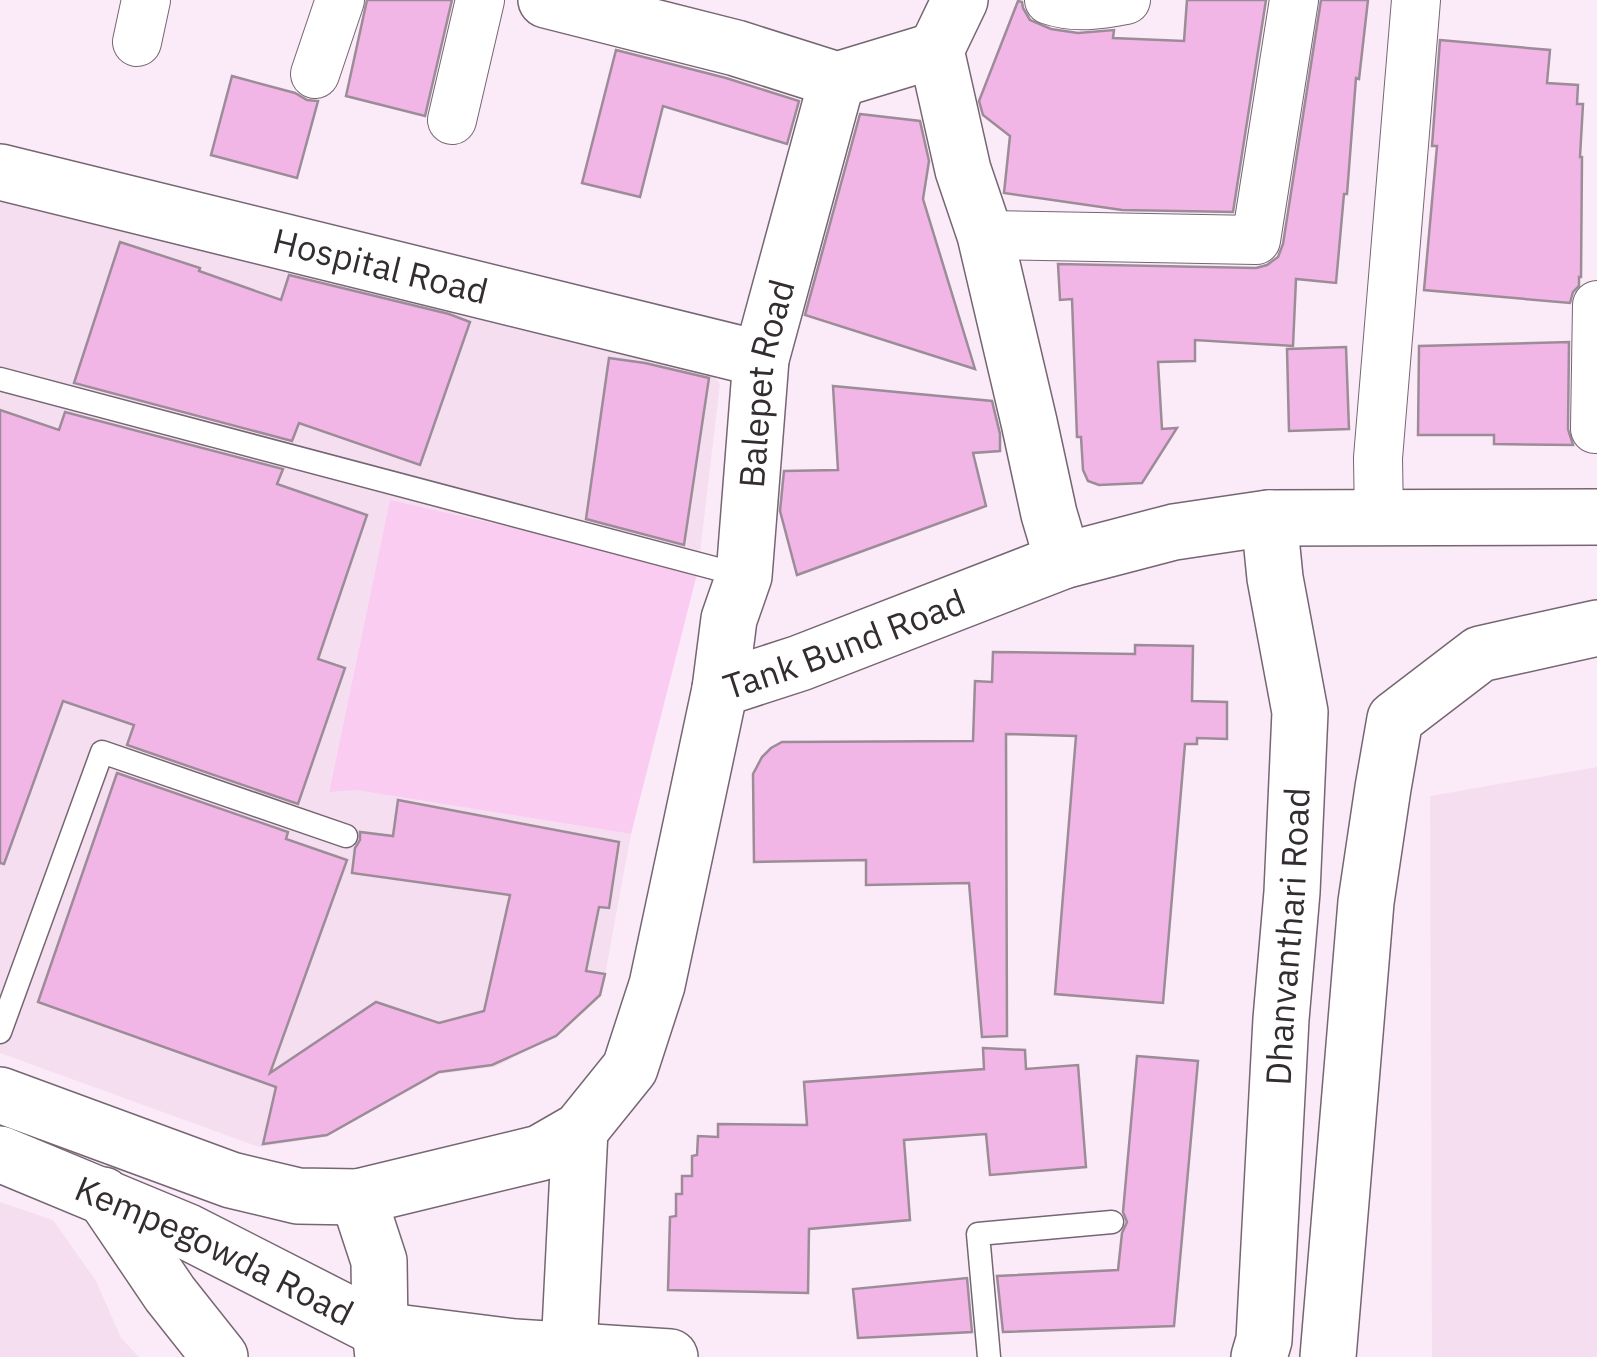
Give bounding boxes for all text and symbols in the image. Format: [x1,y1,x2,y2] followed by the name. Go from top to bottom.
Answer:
[268,217,493,314] street label: Hospital Road
[728,274,805,490] street label: Balepet Road
[717,578,972,709] street label: Tank Bund Road
[1255,786,1320,1087] street label: Dhanvanthari Road
[68,1165,361,1336] street label: Kempegowda Road

